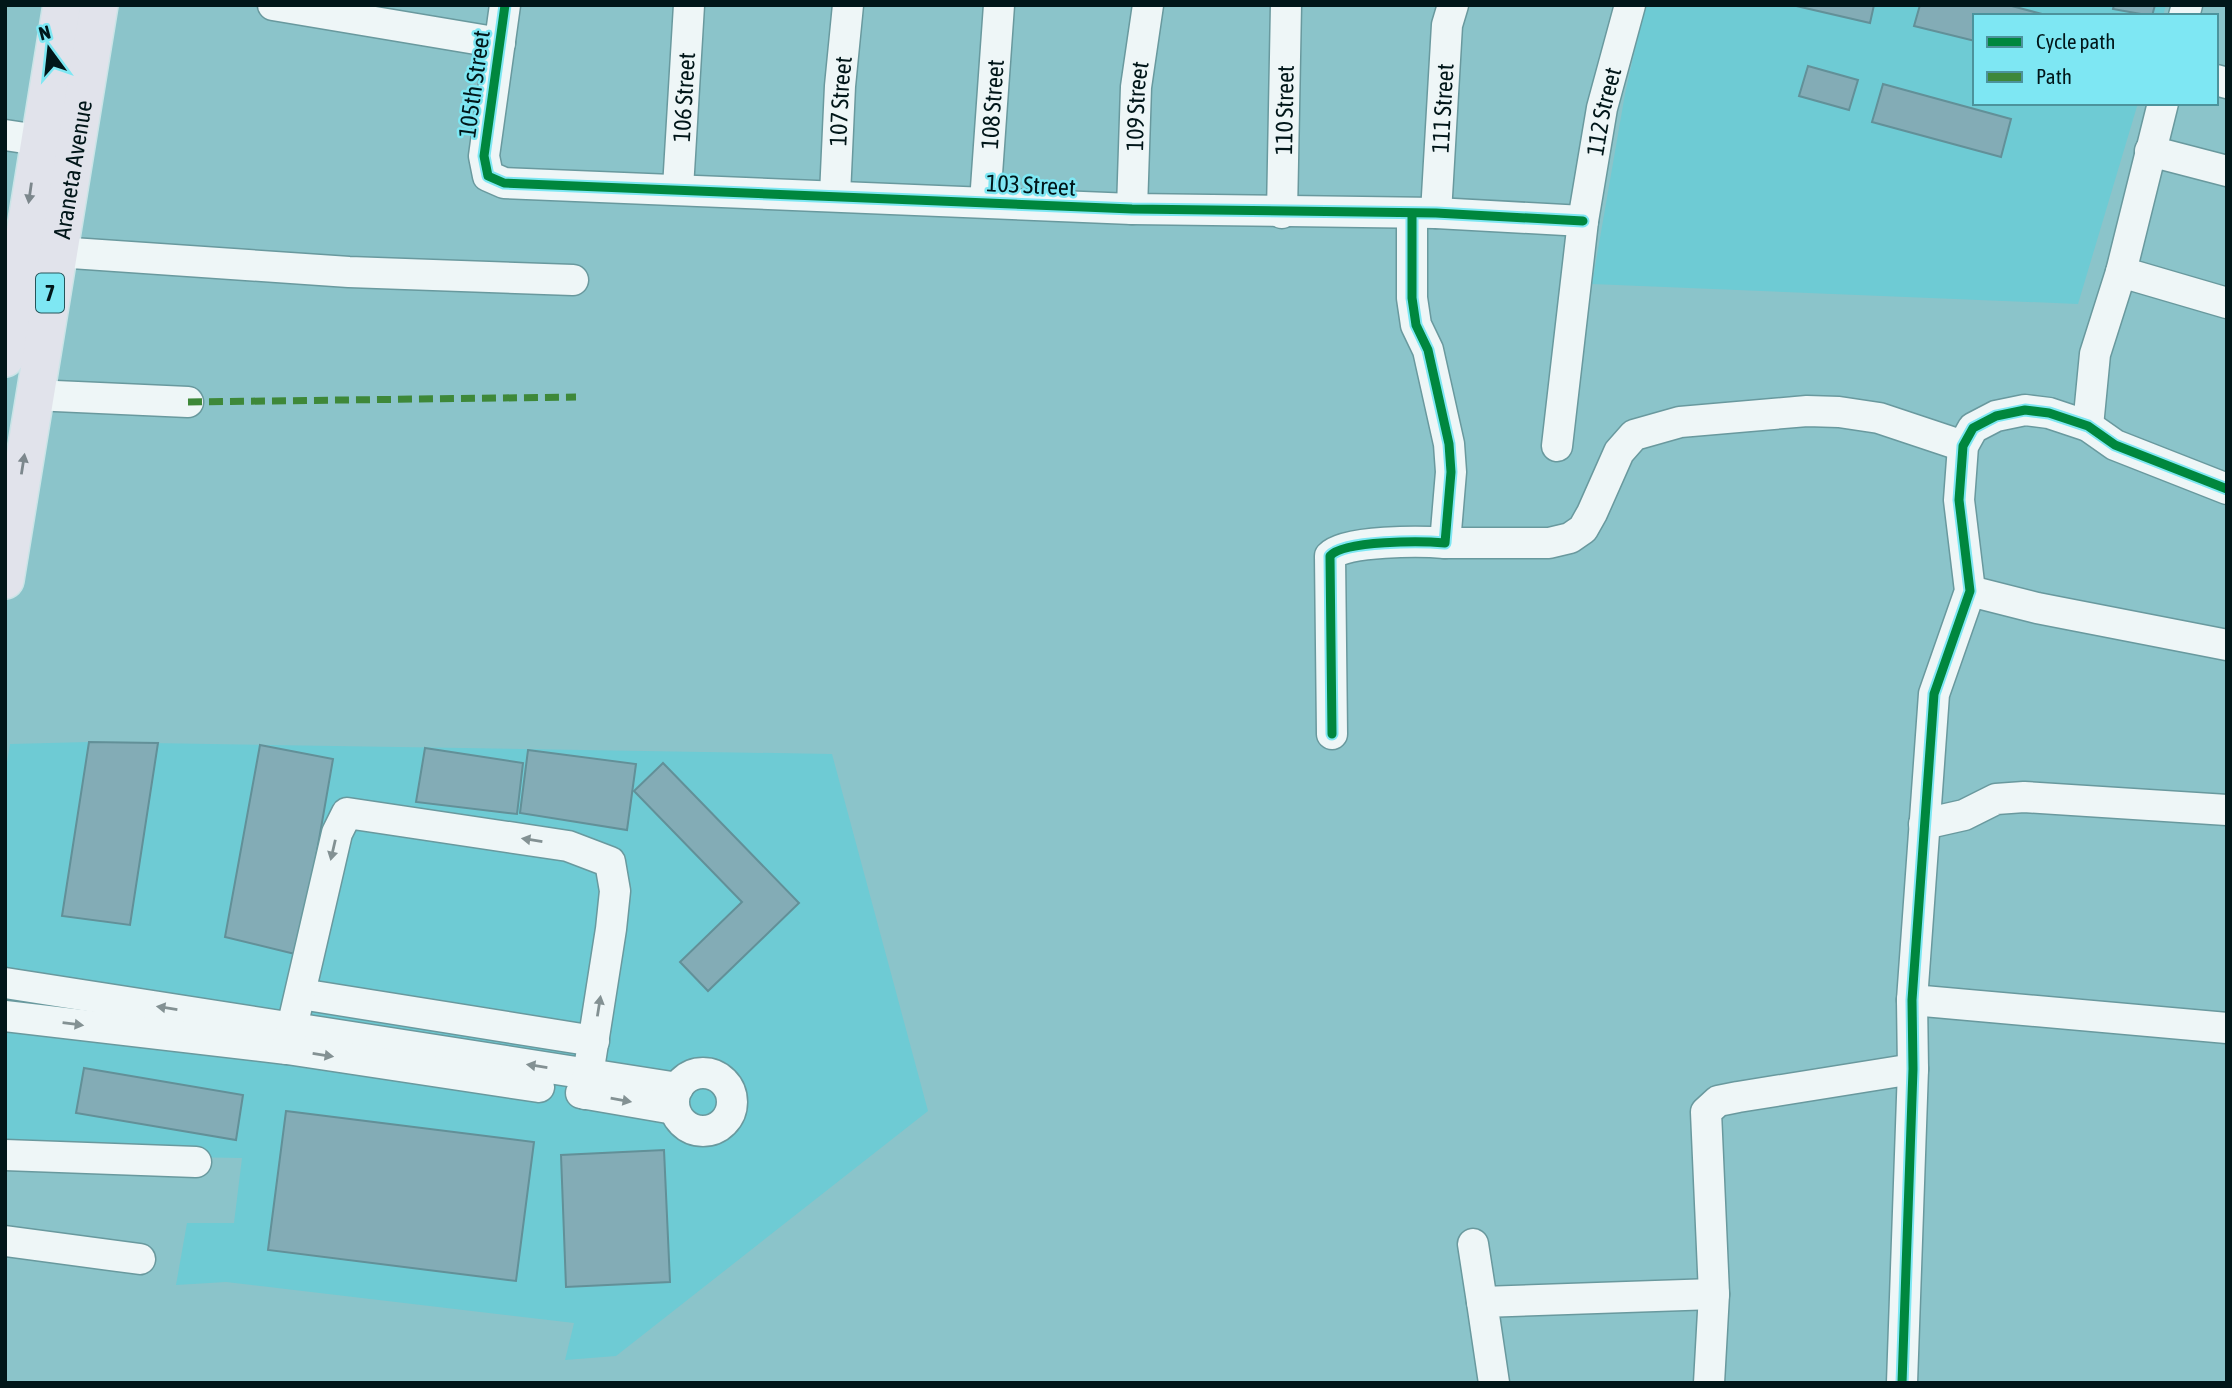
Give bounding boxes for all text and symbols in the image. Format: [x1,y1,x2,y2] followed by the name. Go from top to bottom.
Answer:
[14,14,84,84] north arrow
[1973,14,2218,105] legend
[36,21,53,45] text: N
[453,28,495,140] street label: 105th Street
[2036,29,2115,53] text: Cycle path
[667,51,700,143] street label: 106 Street
[824,55,856,147] street label: 107 Street
[975,58,1009,150] street label: 108 Street
[1120,59,1153,151] street label: 109 Street
[1426,62,1458,154] street label: 111 Street
[1581,64,1626,158] street label: 112 Street
[2036,64,2072,88] text: Path
[1270,65,1298,155] street label: 110 Street
[48,98,97,241] street label: Araneta Avenue
[985,169,1077,201] street label: 103 Street
[24,182,35,204] one-way arrow
[36,274,64,312] road number: 7
[18,453,29,475] one-way arrow
[521,834,543,845] one-way arrow
[328,839,339,861] one-way arrow
[594,995,605,1017] one-way arrow
[156,1003,178,1014] one-way arrow
[62,1018,84,1029] one-way arrow
[312,1049,334,1060] one-way arrow
[526,1060,548,1071] one-way arrow
[610,1095,632,1106] one-way arrow

